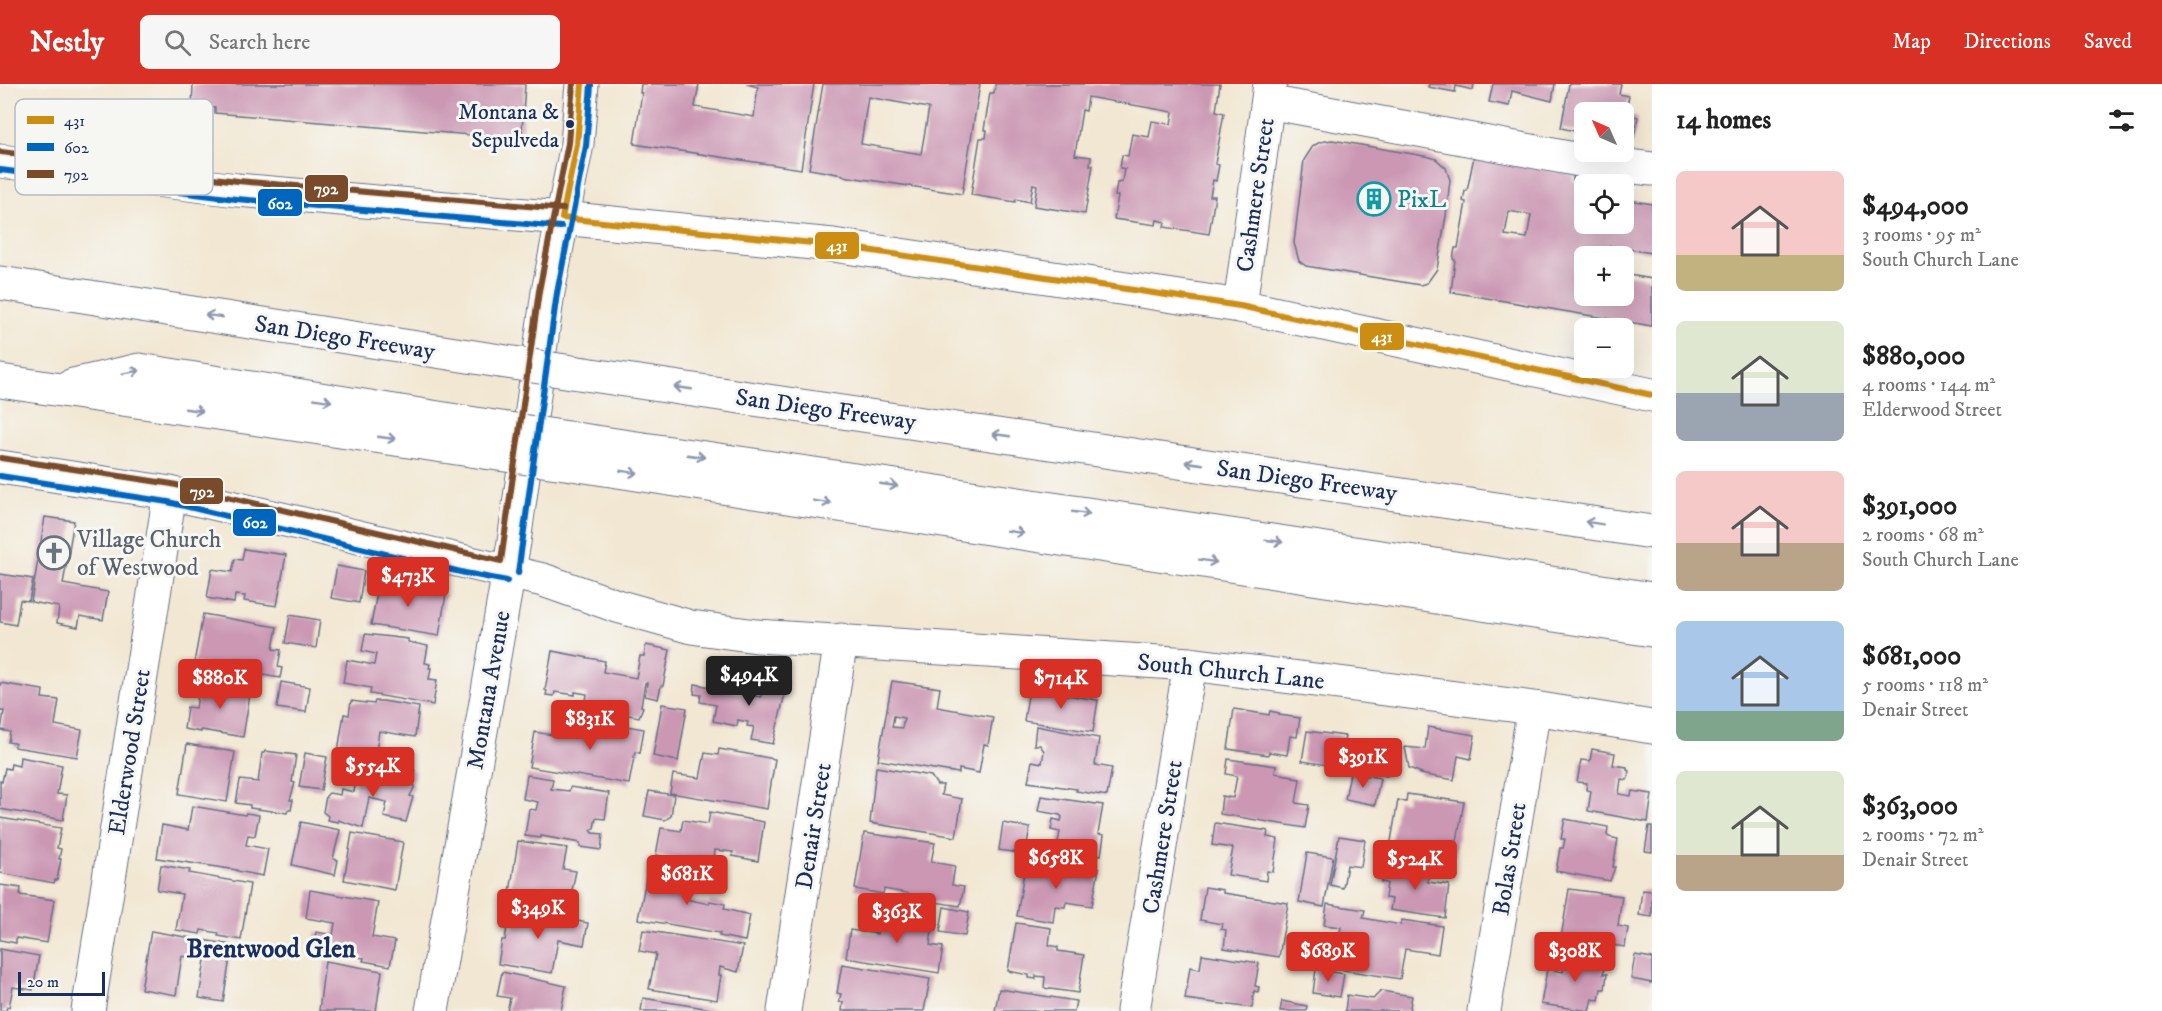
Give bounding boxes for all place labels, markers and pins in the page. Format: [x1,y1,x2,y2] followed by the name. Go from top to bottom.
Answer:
[458,99,560,154] place label: Montana & Sepulveda
[564,118,576,130] marker: Montana & Sepulveda
[1356,181,1392,217] building icon: PixL
[1397,185,1446,215] place label: PixL
[76,525,222,583] place label: Village Church of Westwood
[36,535,72,571] church icon: Village Church of Westwood
[366,557,450,608] pin: $473K
[707,656,791,707] pin: $494K
[178,659,262,710] pin: $880K
[1019,659,1103,710] pin: $714K
[548,700,632,751] pin: $831K
[1321,738,1405,789] pin: $391K
[331,747,415,798] pin: $554K
[1014,839,1098,890] pin: $658K
[1373,840,1457,891] pin: $524K
[645,855,729,906] pin: $681K
[496,889,580,940] pin: $349K
[855,893,939,944] pin: $363K
[1286,932,1370,983] pin: $689K
[1533,932,1617,983] pin: $308K

